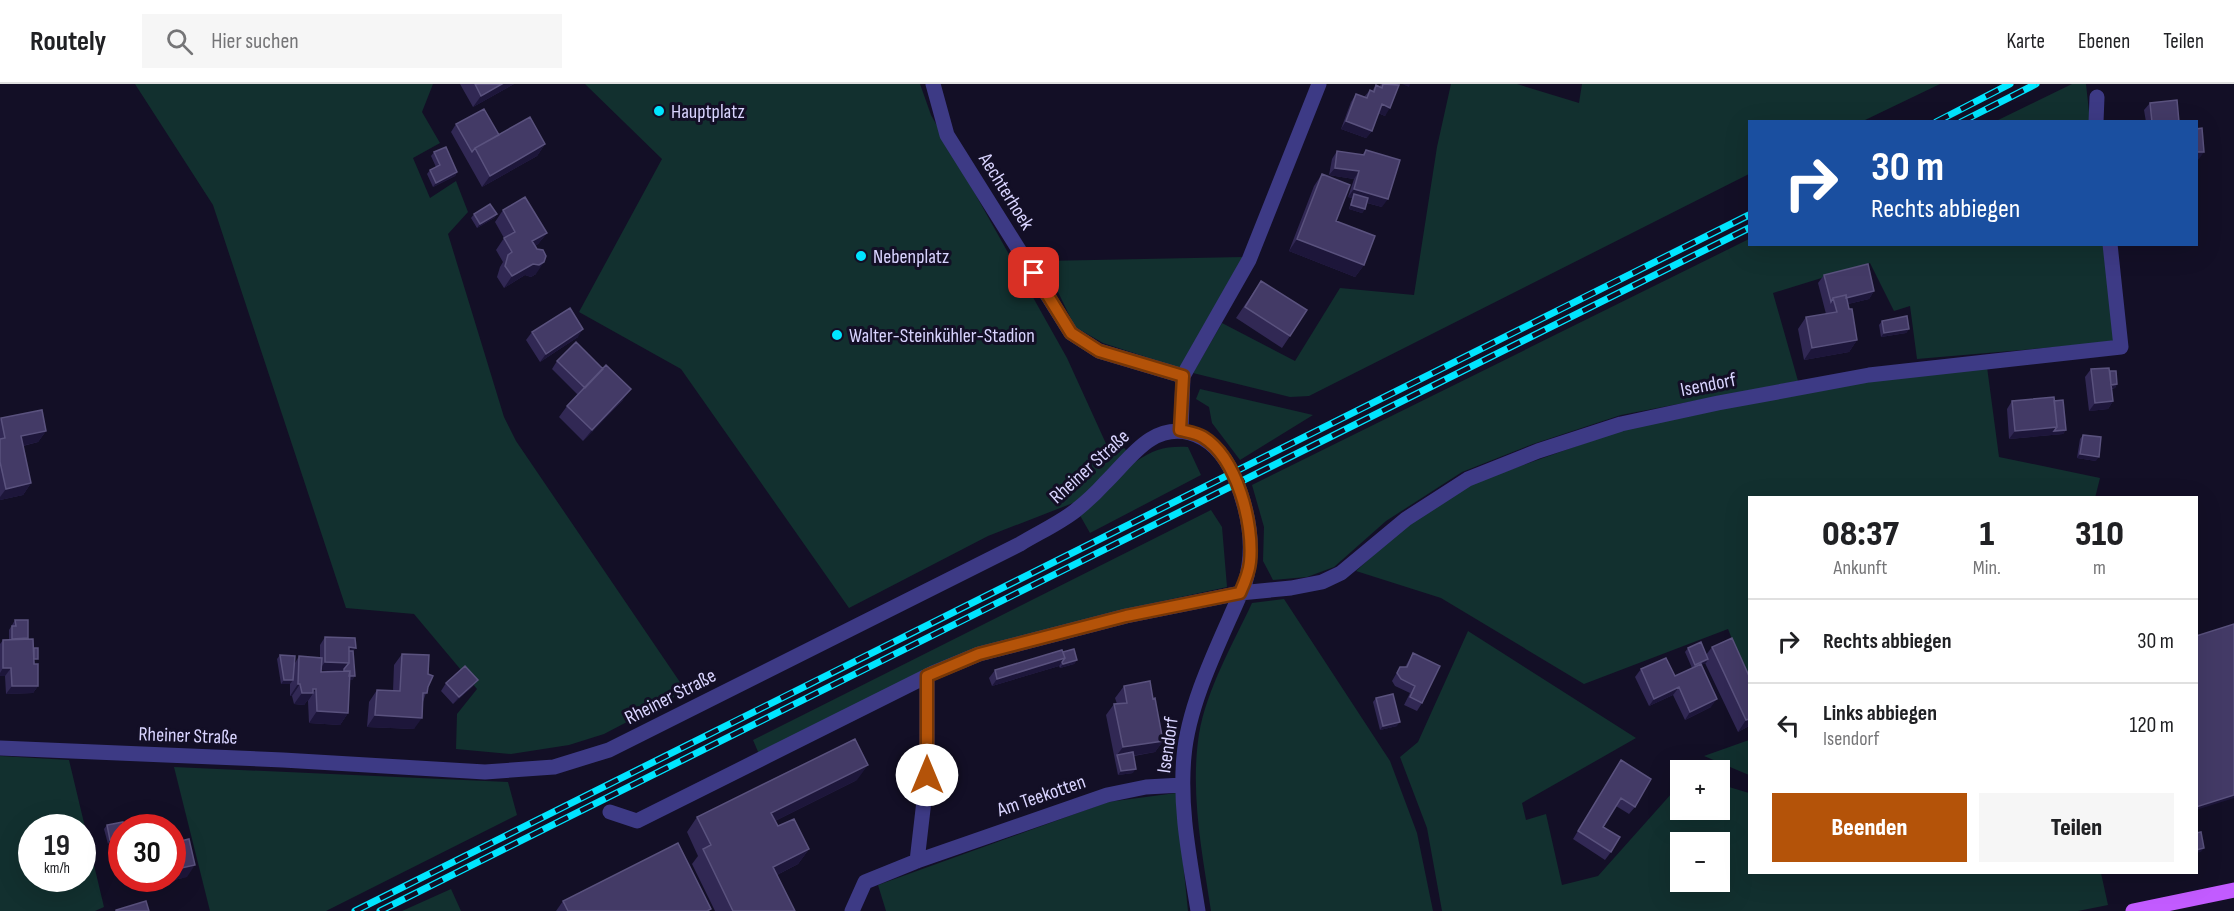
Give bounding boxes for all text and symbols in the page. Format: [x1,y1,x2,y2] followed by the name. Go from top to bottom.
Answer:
[142,14,562,68] search box
[30,25,106,58] text: Routely
[163,25,196,58] icon: search
[211,28,299,55] text: Hier suchen
[2007,29,2045,54] text: Karte
[2078,29,2130,54] text: Ebenen
[2163,29,2204,54] text: Teilen
[671,100,745,124] place label: Hauptplatz
[652,104,666,118] marker: Hauptplatz
[1871,142,1944,193] text: 30 m
[1772,144,1850,222] icon: right
[973,148,1039,235] street label: Aechterhoek
[1871,193,2020,225] text: Rechts abbiegen
[873,245,949,269] place label: Nebenplatz
[1008,247,1059,298] pin
[854,249,868,263] marker: Nebenplatz
[1017,256,1050,289] icon: arrive
[849,324,1035,348] place label: Walter-Steinkühler-Stadion
[830,328,844,342] marker: Walter-Steinkühler-Stadion
[1678,368,1738,402] street label: Isendorf
[1045,425,1135,509] street label: Rheiner Straße
[1822,513,1899,556] text: 08:37
[1979,513,1994,556] text: 1
[2075,513,2124,556] text: 310
[1833,556,1887,580] text: Ankunft
[1973,556,2001,580] text: Min.
[2093,556,2106,580] text: m
[1772,625,1805,658] icon: right
[1823,628,1952,655] text: Rechts abbiegen
[2137,628,2174,655] text: 30 m
[621,664,720,730] street label: Rheiner Straße
[1823,700,1937,727] text: Links abbiegen
[1772,709,1805,742] icon: left
[2130,712,2174,739] text: 120 m
[1152,715,1184,775] street label: Isendorf
[138,722,238,750] street label: Rheiner Straße
[1823,727,1879,751] text: Isendorf
[895,743,959,807] position arrow
[1670,760,1730,892] map controls
[1670,760,1730,820] button: +
[993,770,1089,823] street label: Am Teekotten
[1772,793,1967,862] button: Beenden
[1979,793,2174,862] button: Teilen
[108,814,186,892] speed limit sign: 30
[44,828,70,864] text: 19
[1670,832,1730,892] button: −
[44,859,70,878] text: km/h

